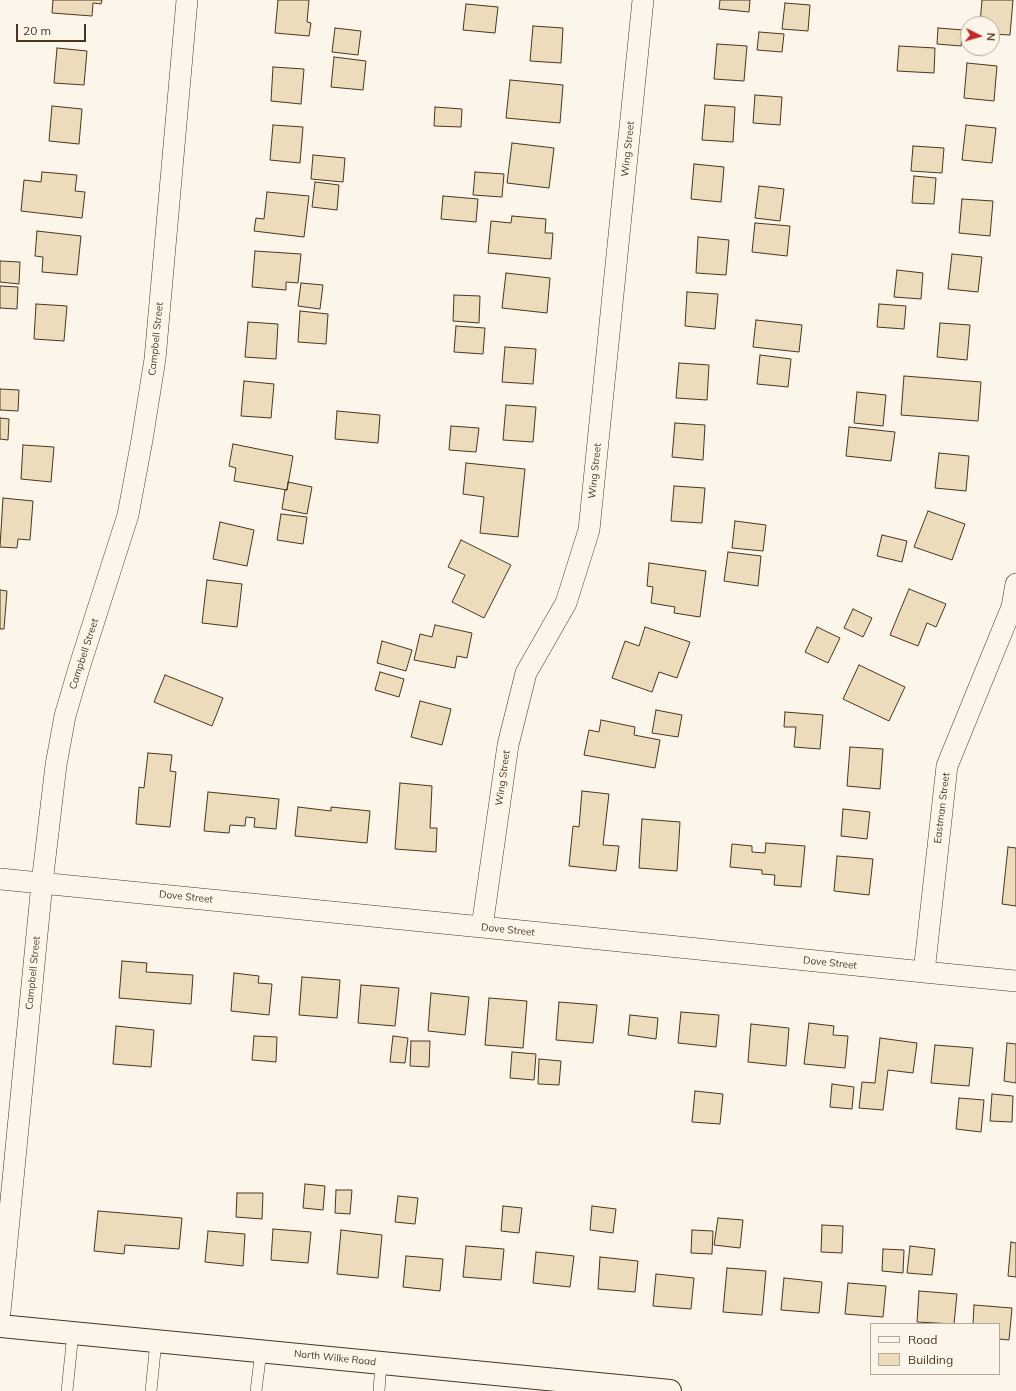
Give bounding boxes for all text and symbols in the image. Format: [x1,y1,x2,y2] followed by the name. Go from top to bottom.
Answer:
[18,16,88,42] scale bar
[960,16,1000,56] north arrow
[23,23,51,38] text: 20 m
[984,32,998,42] text: N
[619,121,637,177] street label: Wing Street
[146,302,166,376] street label: Campbell Street
[586,443,604,499] street label: Wing Street
[67,617,101,691] street label: Campbell Street
[493,750,513,806] street label: Wing Street
[932,772,952,844] street label: Eastman Street
[158,888,214,906] street label: Dove Street
[480,921,536,939] street label: Dove Street
[23,936,43,1010] street label: Campbell Street
[802,954,858,972] street label: Dove Street
[870,1323,1000,1375] legend
[908,1332,937,1347] text: Road
[293,1348,377,1368] street label: North Wilke Road
[908,1352,953,1367] text: Building

